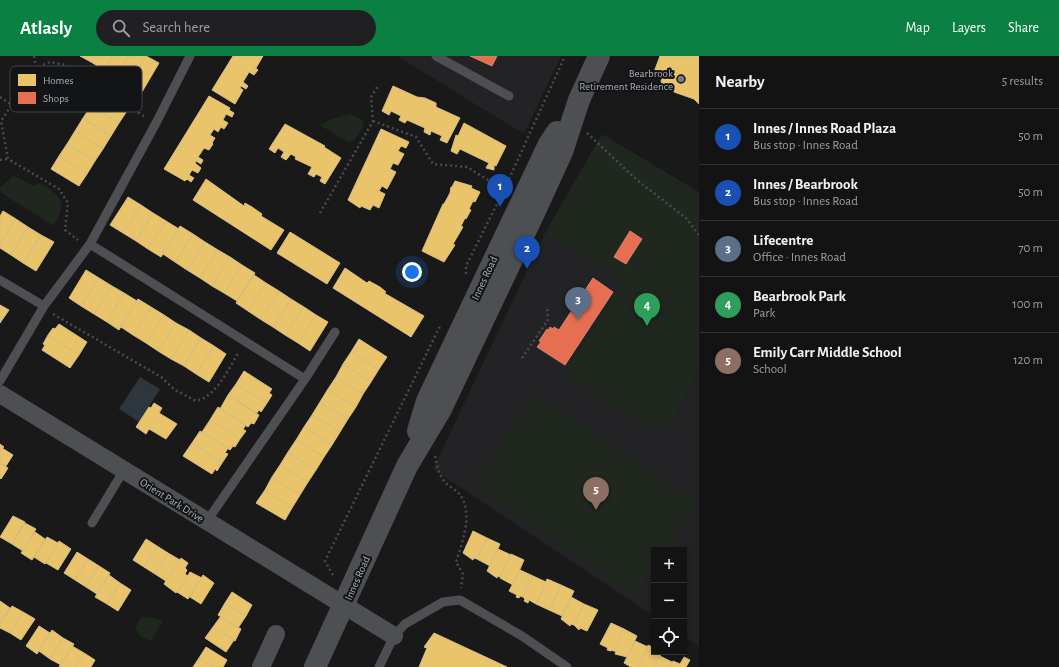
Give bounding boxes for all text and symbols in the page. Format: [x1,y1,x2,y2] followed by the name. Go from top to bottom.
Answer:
[96,10,376,46] search box
[110,17,132,39] icon: search
[20,19,72,38] text: Atlasly
[142,20,210,35] text: Search here
[905,21,930,35] text: Map
[952,21,986,35] text: Layers
[1008,21,1039,35] text: Share
[10,66,142,112] legend
[579,68,673,92] place label: Bearbrook Retirement Residence
[715,73,765,90] text: Nearby
[676,74,686,84] marker: Bearbrook Retirement Residence
[43,75,74,86] text: Homes
[1002,75,1043,88] text: 5 results
[43,93,69,104] text: Shops
[753,121,896,136] text: Innes / Innes Road Plaza
[726,130,730,143] text: 1
[1018,130,1043,143] text: 50 m
[753,139,858,152] text: Bus stop · Innes Road
[487,174,513,207] pin: 1
[753,177,858,192] text: Innes / Bearbrook
[725,186,731,199] text: 2
[1018,186,1043,199] text: 50 m
[753,195,858,208] text: Bus stop · Innes Road
[753,233,813,248] text: Lifecentre
[514,236,540,269] pin: 2
[725,242,731,255] text: 3
[1018,242,1043,255] text: 70 m
[753,251,846,264] text: Office · Innes Road
[470,254,499,302] street label: Innes Road
[402,262,422,282] your location
[565,287,591,320] pin: 3
[753,289,846,304] text: Bearbrook Park
[634,293,660,326] pin: 4
[725,298,731,311] text: 4
[1012,298,1043,311] text: 100 m
[753,307,775,320] text: Park
[753,345,902,360] text: Emily Carr Middle School
[725,354,731,367] text: 5
[1013,354,1043,367] text: 120 m
[753,363,787,376] text: School
[138,476,206,524] street label: Orient Park Drive
[583,477,609,510] pin: 5
[651,547,687,655] map controls
[651,547,687,583] button: +
[343,554,372,602] street label: Innes Road
[651,583,687,619] button: −
[651,619,687,655] button: locate

